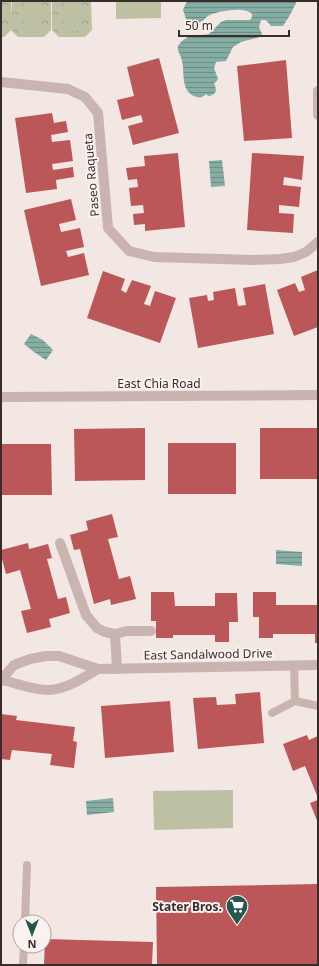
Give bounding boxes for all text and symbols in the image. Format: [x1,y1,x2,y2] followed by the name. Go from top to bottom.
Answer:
[179,12,289,38] scale bar
[185,17,213,34] text: 50 m
[79,133,103,217] street label: Paseo Raqueta
[117,375,201,392] street label: East Chia Road
[144,644,273,664] street label: East Sandalwood Drive
[224,893,250,926] supermarket icon: Stater Bros.
[152,898,222,915] place label: Stater Bros.
[12,914,52,954] north arrow
[28,937,36,952] text: N

